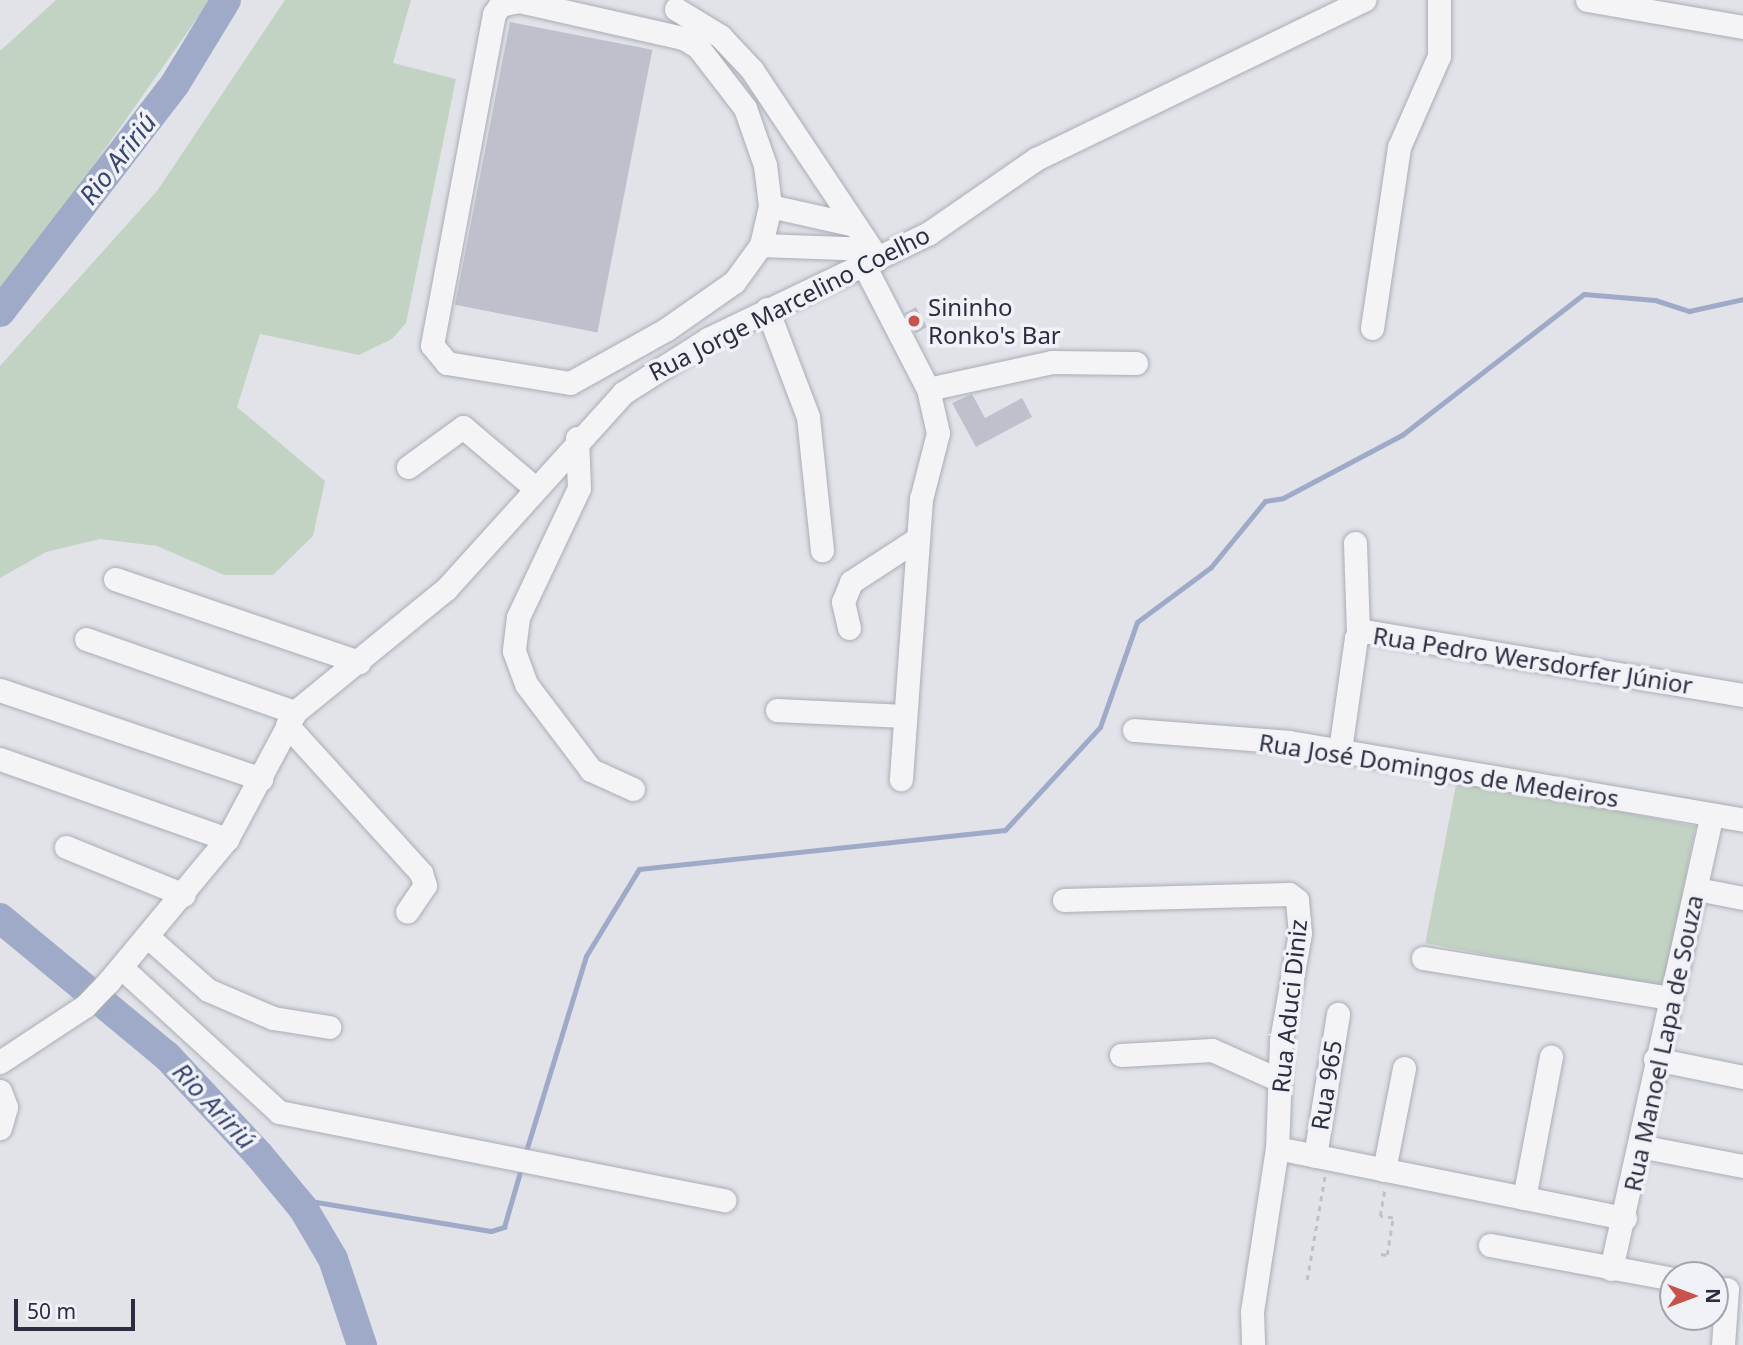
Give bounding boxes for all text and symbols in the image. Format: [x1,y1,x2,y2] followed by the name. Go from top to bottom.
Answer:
[73,107,163,211] water label: Rio Aririú
[644,220,934,386] street label: Rua Jorge Marcelino Coelho
[928,293,1061,349] place label: Sininho Ronko's Bar
[906,313,922,329] marker: Sininho Ronko's Bar
[1371,620,1695,700] street label: Rua Pedro Wersdorfer Júnior
[1257,727,1621,813] street label: Rua José Domingos de Medeiros
[1617,892,1709,1194] street label: Rua Manoel Lapa de Souza
[1266,918,1312,1094] street label: Rua Aduci Diniz
[1305,1038,1347,1132] street label: Rua 965
[166,1056,262,1156] water label: Rio Aririú
[1659,1261,1729,1331] north arrow
[18,1286,138,1330] scale bar
[1700,1288,1726,1304] text: N
[27,1297,76,1325] text: 50 m

